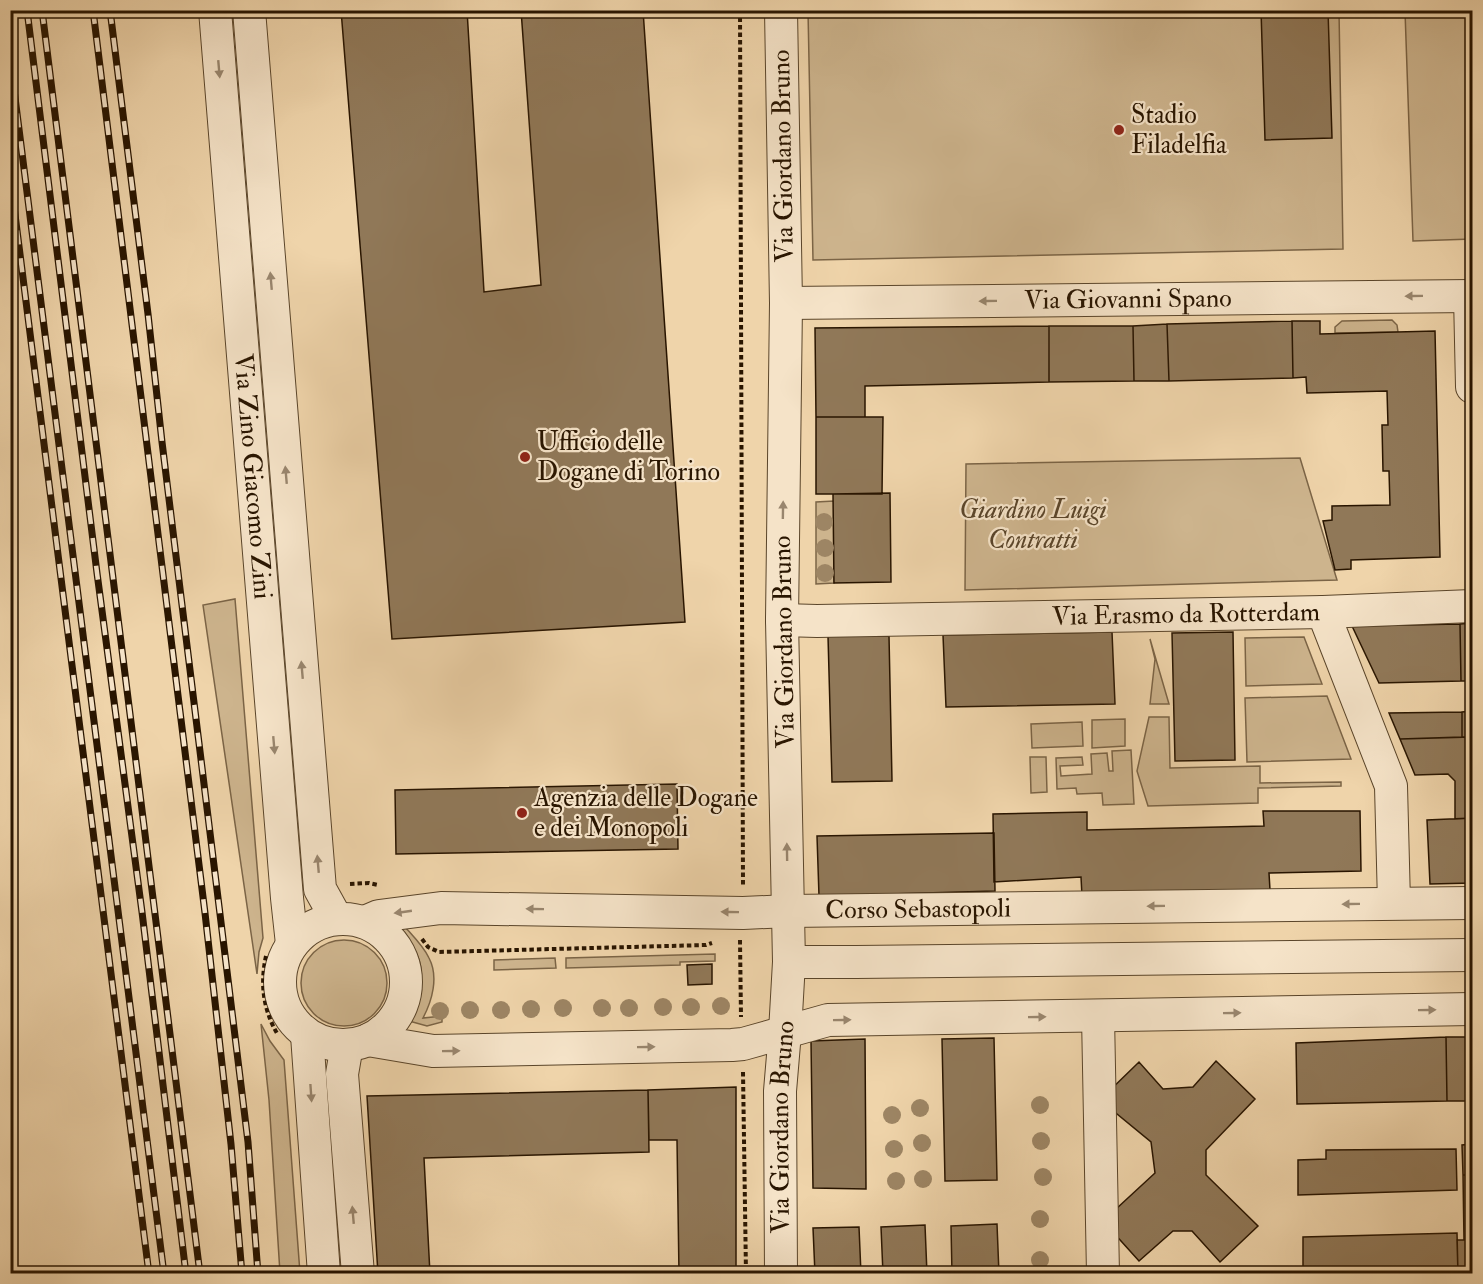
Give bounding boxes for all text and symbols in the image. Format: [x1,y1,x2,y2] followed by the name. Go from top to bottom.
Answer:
[765,49,801,263] street label: Via Giordano Bruno
[214,59,224,78] one-way arrow
[1131,99,1227,161] place label: Stadio Filadelfia
[1112,123,1126,137] marker: Stadio Filadelfia
[266,271,275,290] one-way arrow
[1024,282,1232,317] street label: Via Giovanni Spano
[1405,292,1424,301] one-way arrow
[979,296,998,306] one-way arrow
[227,352,279,601] street label: Via Zino Giacomo Zini
[537,426,720,488] place label: Ufficio delle Dogane di Torino
[518,450,532,464] marker: Ufficio delle Dogane di Torino
[282,466,291,485] one-way arrow
[959,494,1107,556] park label: Giardino Luigi Contratti
[778,501,788,520] one-way arrow
[766,535,802,749] street label: Via Giordano Bruno
[1051,596,1320,633] street label: Via Erasmo da Rotterdam
[297,660,307,679] one-way arrow
[270,735,279,754] one-way arrow
[533,782,758,845] place label: Agenzia delle Dogane e dei Monopoli
[515,806,529,820] marker: Agenzia delle Dogane e dei Monopoli
[783,843,792,862] one-way arrow
[313,854,323,873] one-way arrow
[825,892,1011,927] street label: Corso Sebastopoli
[1342,899,1361,908] one-way arrow
[1147,901,1166,911] one-way arrow
[525,904,544,914] one-way arrow
[393,908,412,917] one-way arrow
[720,908,739,917] one-way arrow
[1418,1005,1437,1015] one-way arrow
[1223,1008,1242,1018] one-way arrow
[1028,1012,1047,1021] one-way arrow
[833,1015,852,1025] one-way arrow
[764,1020,802,1234] street label: Via Giordano Bruno
[636,1042,655,1051] one-way arrow
[441,1046,460,1056] one-way arrow
[306,1084,316,1103] one-way arrow
[349,1206,358,1225] one-way arrow

